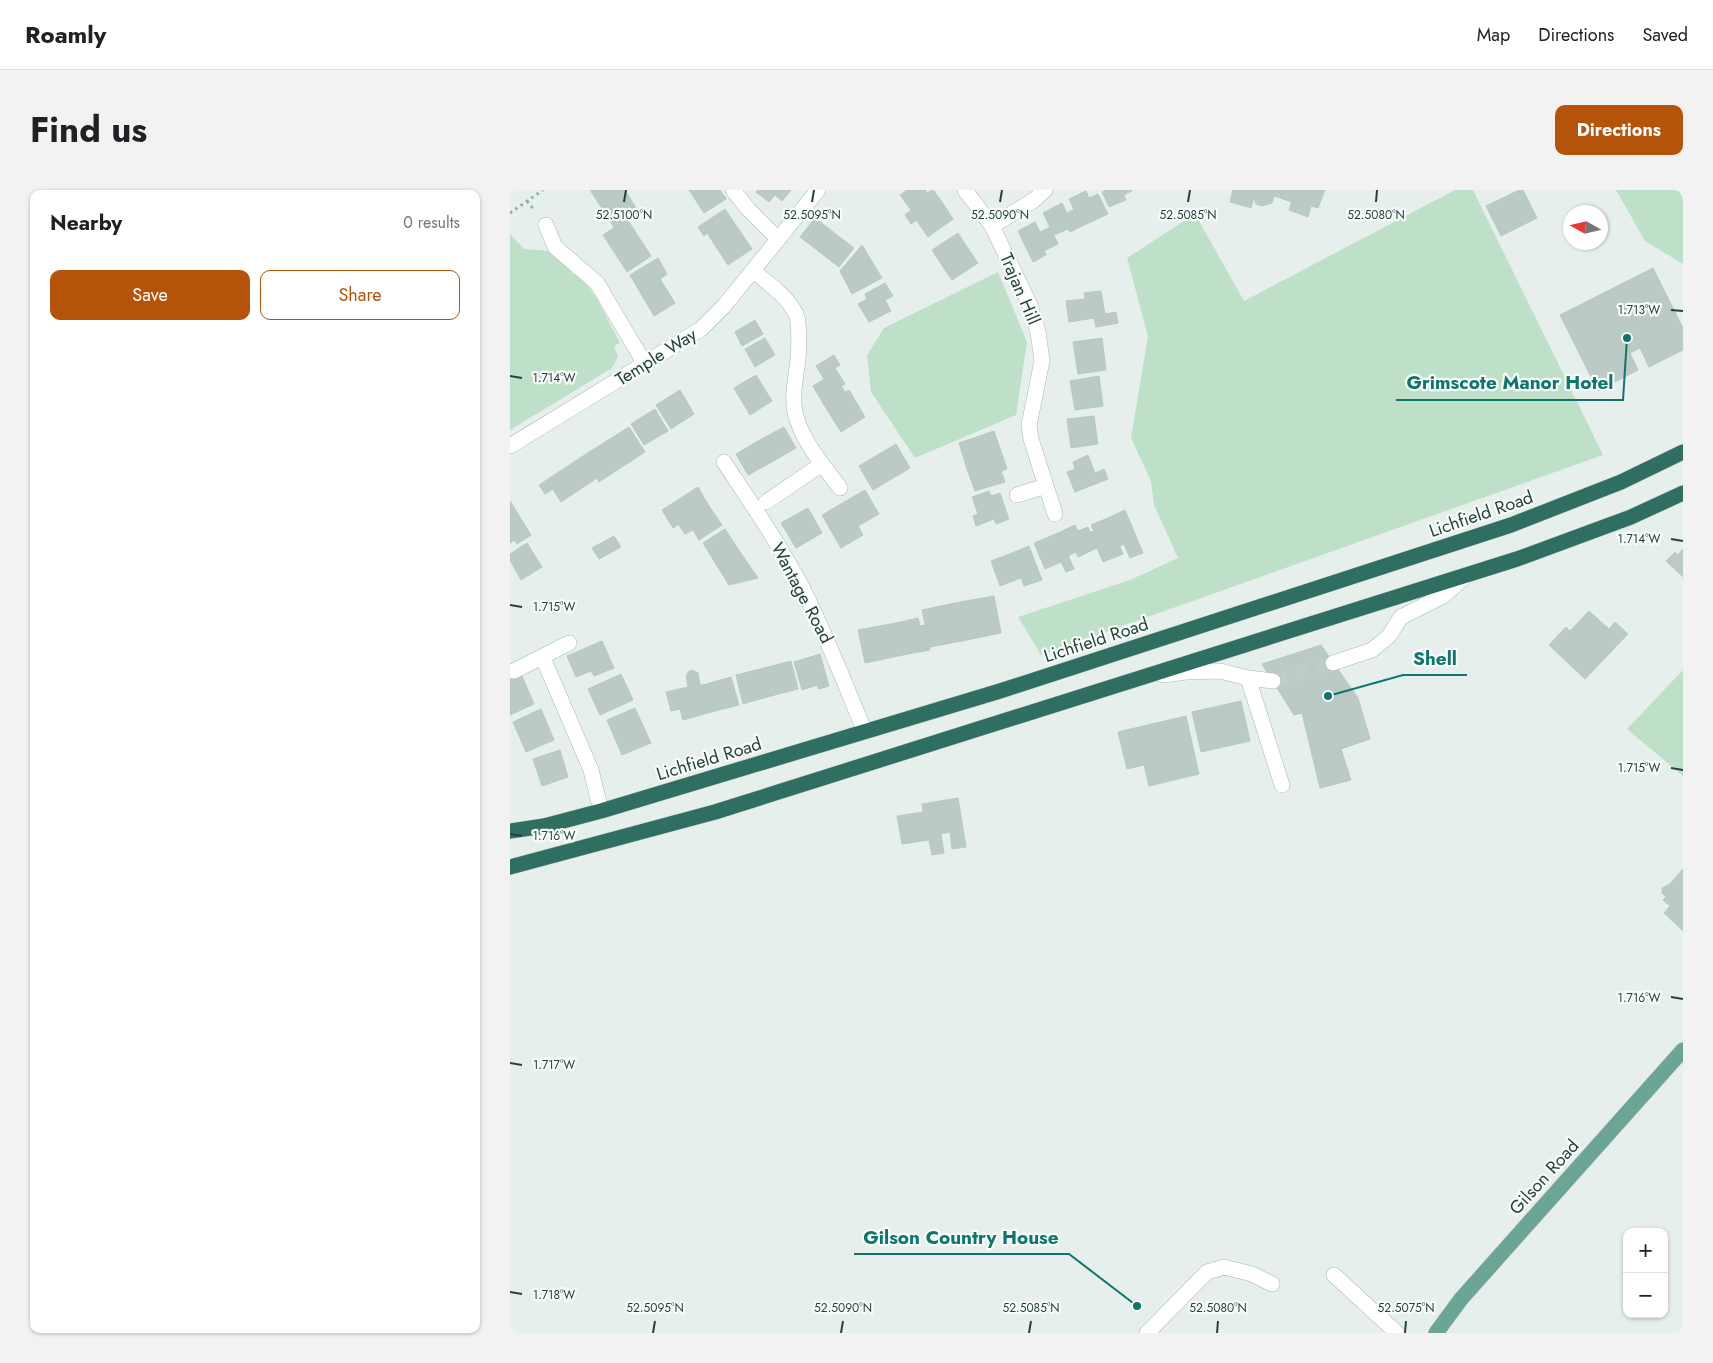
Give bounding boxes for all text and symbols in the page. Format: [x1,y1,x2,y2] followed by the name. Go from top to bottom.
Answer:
[25,17,106,52] text: Roamly
[1477,22,1510,48] text: Map
[1538,22,1614,48] text: Directions
[1642,22,1688,48] text: Saved
[30,105,147,155] text: Find us
[1555,105,1683,155] button: Directions
[1563,205,1608,250] north arrow
[596,206,652,224] text: 52.5100°N
[783,206,841,224] text: 52.5095°N
[971,206,1029,224] text: 52.5090°N
[1159,206,1217,224] text: 52.5085°N
[1347,206,1405,224] text: 52.5080°N
[50,208,122,238] text: Nearby
[403,211,460,234] text: 0 results
[993,249,1047,329] street label: Trajan Hill
[50,270,250,320] button: Save
[260,270,460,320] button: Share
[1618,301,1660,319] text: 1.713°W
[610,322,702,392] street label: Temple Way
[1396,366,1623,400] callout: Grimscote Manor Hotel
[533,369,576,387] text: 1.714°W
[1406,369,1614,396] text: Grimscote Manor Hotel
[1425,484,1537,544] street label: Lichfield Road
[1618,530,1661,548] text: 1.714°W
[764,538,840,648] street label: Wantage Road
[533,598,575,616] text: 1.715°W
[1040,611,1152,669] street label: Lichfield Road
[1403,641,1467,675] callout: Shell
[1413,645,1457,672] text: Shell
[653,731,765,787] street label: Lichfield Road
[1618,759,1660,777] text: 1.715°W
[533,827,576,845] text: 1.716°W
[1618,989,1661,1007] text: 1.716°W
[533,1056,575,1074] text: 1.717°W
[1503,1134,1585,1220] street label: Gilson Road
[854,1220,1069,1254] callout: Gilson Country House
[863,1224,1059,1251] text: Gilson Country House
[1623,1228,1668,1318] map controls
[1623,1228,1668,1273] button: +
[1623,1273,1668,1318] button: −
[533,1286,575,1304] text: 1.718°W
[626,1299,684,1317] text: 52.5095°N
[814,1299,872,1317] text: 52.5090°N
[1002,1299,1060,1317] text: 52.5085°N
[1189,1299,1247,1317] text: 52.5080°N
[1378,1299,1434,1317] text: 52.5075°N

